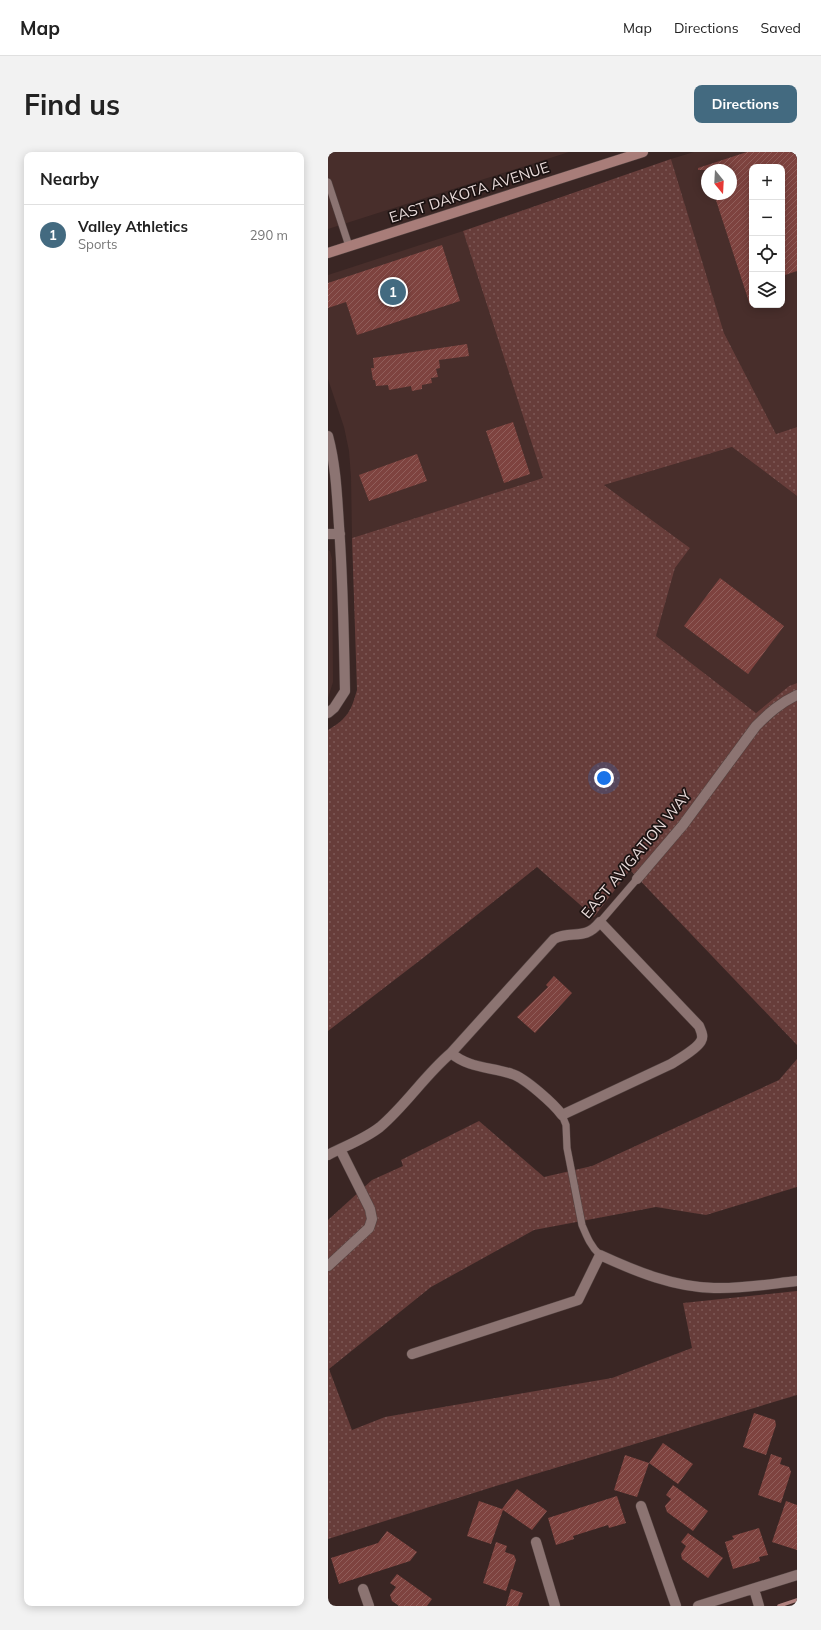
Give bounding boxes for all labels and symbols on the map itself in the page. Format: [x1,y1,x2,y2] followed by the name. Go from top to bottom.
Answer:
[387,157,552,227] street label: EAST DAKOTA AVENUE
[701,164,737,200] north arrow
[380,277,406,307] pin: 1
[594,768,614,788] your location
[577,785,696,922] street label: EAST AVIGATION WAY

